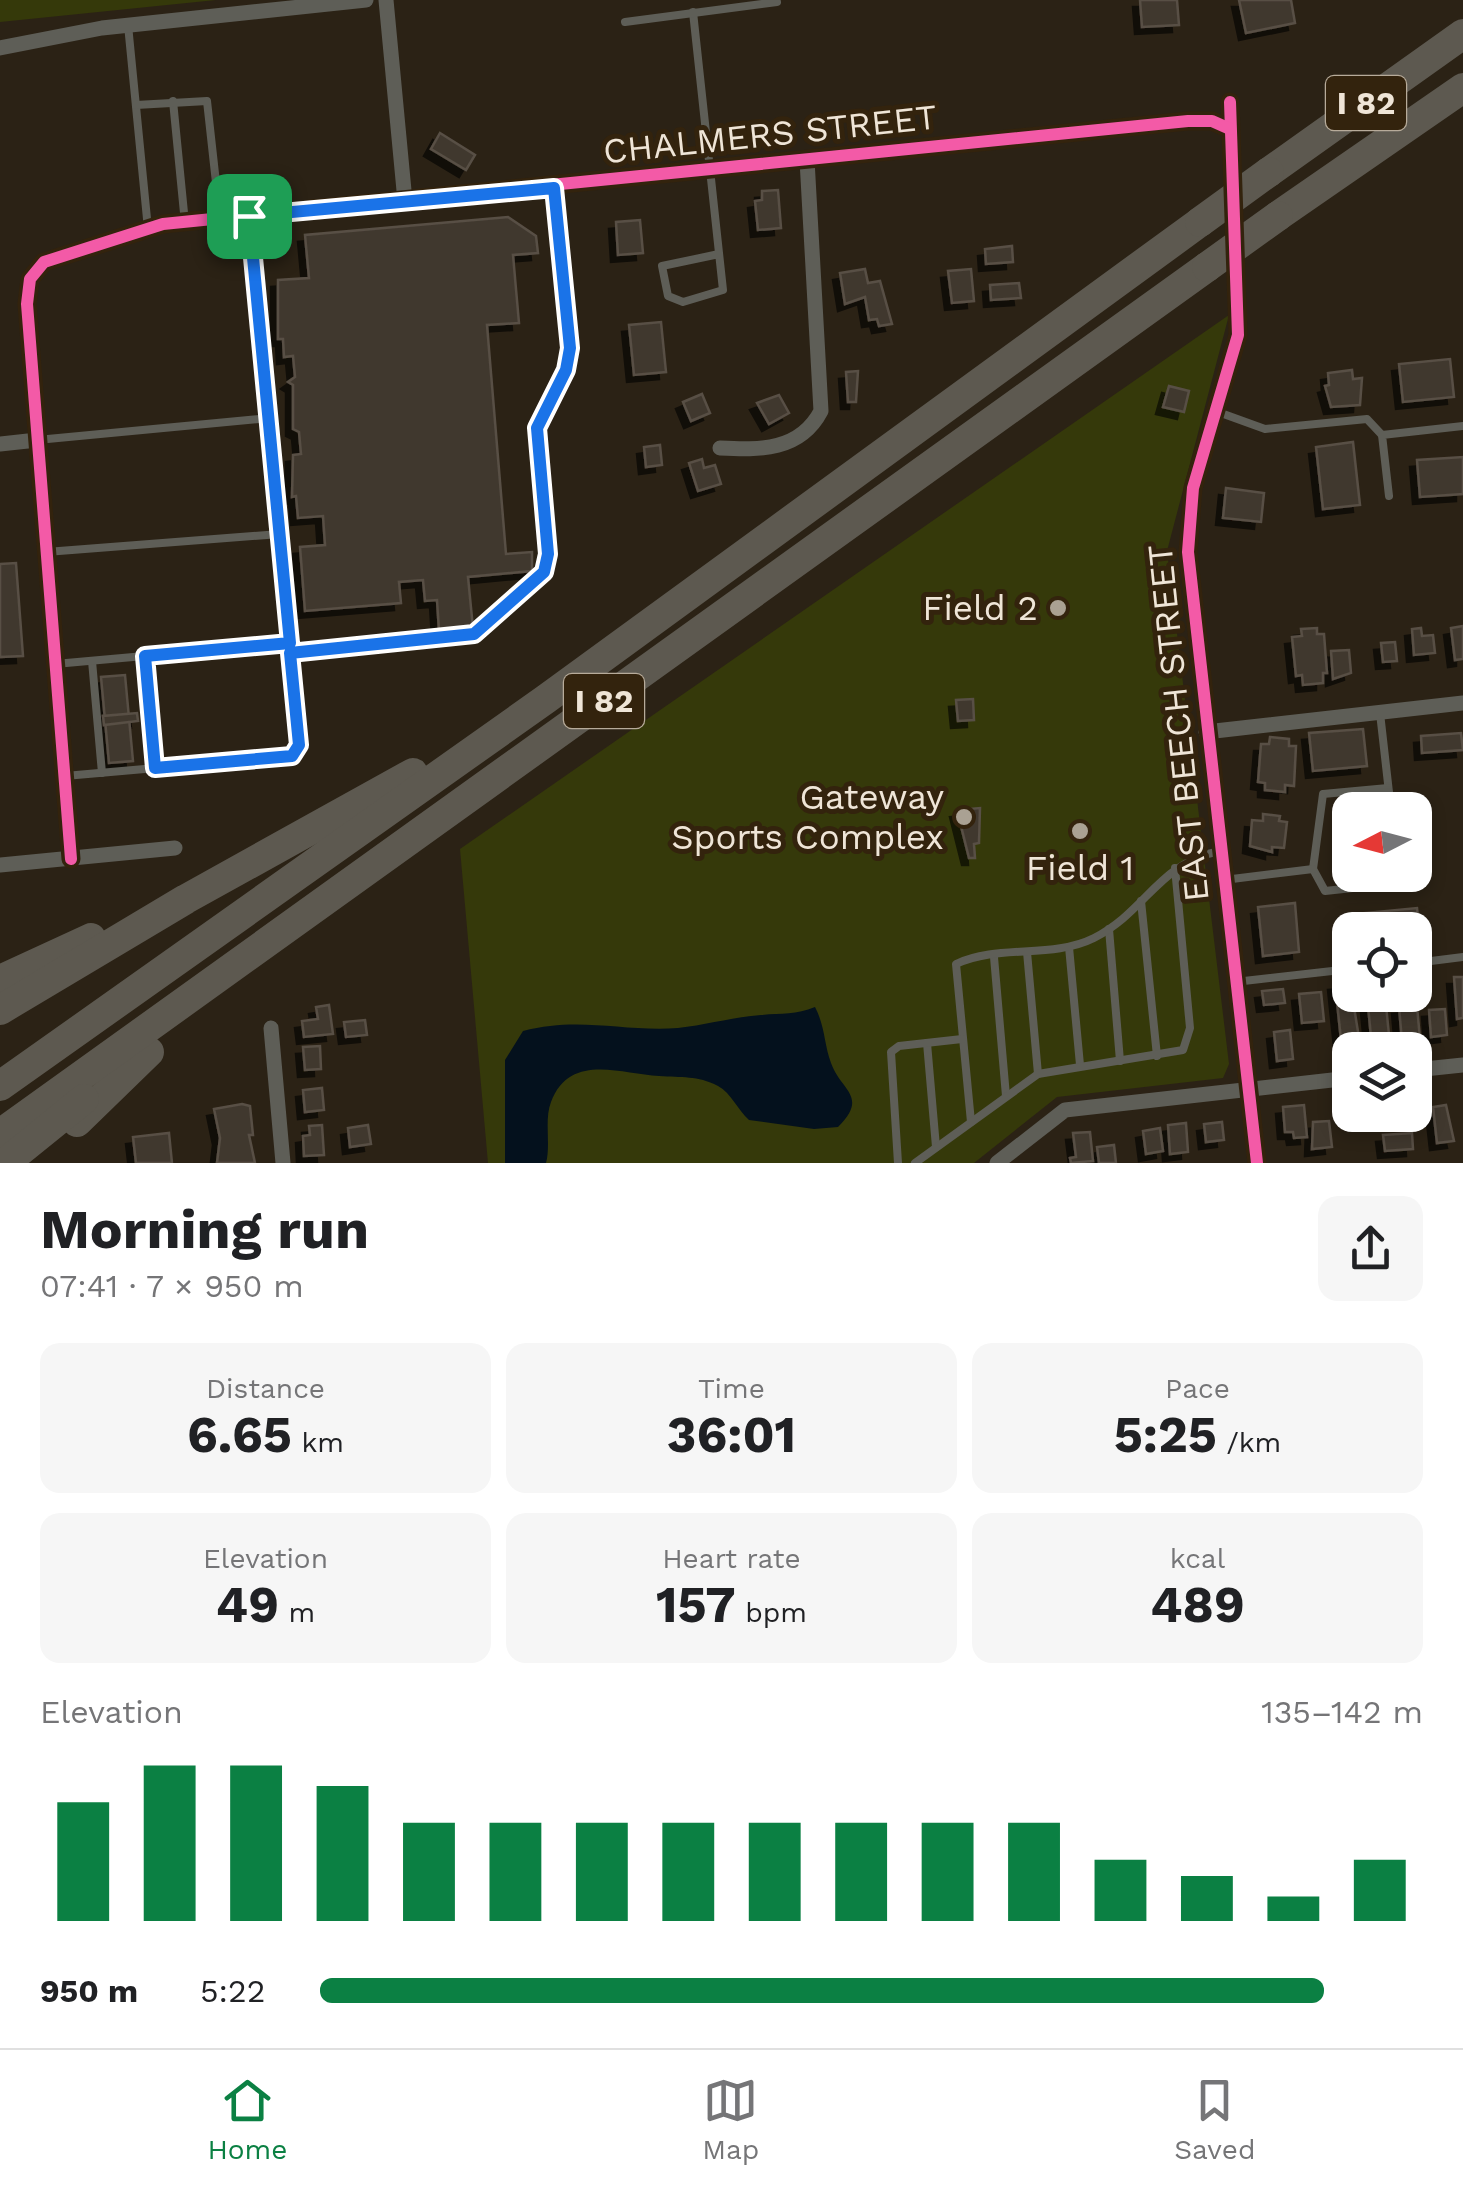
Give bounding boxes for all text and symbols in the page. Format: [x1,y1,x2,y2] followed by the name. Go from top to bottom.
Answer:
[1326,76,1406,130] road number: I 82
[601,96,939,172] street label: CHALMERS STREET
[207,174,292,259] pin
[222,189,277,244] icon: arrive
[1138,542,1218,904] street label: EAST BEECH STREET
[922,587,1038,629] place label: Field 2
[1047,597,1069,619] marker: Field 2
[564,674,644,728] road number: I 82
[671,776,944,858] place label: Gateway Sports Complex
[1332,792,1432,892] north arrow
[1332,792,1432,1132] map controls
[953,806,975,828] marker: Gateway Sports Complex
[1069,820,1091,842] marker: Field 1
[1026,847,1134,889] place label: Field 1
[1332,912,1432,1012] button: locate
[1332,1032,1432,1132] button: layers
[1318,1196,1423,1301] button: share
[40,1197,369,1261] text: Morning run
[40,1267,304,1305] text: 07:41 · 7 × 950 m
[206,1372,325,1405] text: Distance
[698,1372,765,1405] text: Time
[1165,1372,1230,1405] text: Pace
[187,1405,292,1464] text: 6.65
[667,1405,796,1464] text: 36:01
[1114,1405,1217,1464] text: 5:25
[292,1426,344,1459] text: km
[1217,1426,1281,1459] text: /km
[203,1542,328,1575] text: Elevation
[662,1542,801,1575] text: Heart rate
[1170,1542,1225,1575] text: kcal
[216,1575,279,1634] text: 49
[656,1575,736,1634] text: 157
[1150,1575,1245,1634] text: 489
[279,1596,315,1629] text: m
[736,1596,807,1629] text: bpm
[40,1693,183,1731] text: Elevation
[1261,1693,1423,1731] text: 135–142 m
[40,1972,138,2010] text: 950 m
[200,1972,265,2010] text: 5:22
[207,2073,287,2166] tab: Home
[702,2073,759,2166] tab: Map
[1174,2073,1256,2166] tab: Saved

